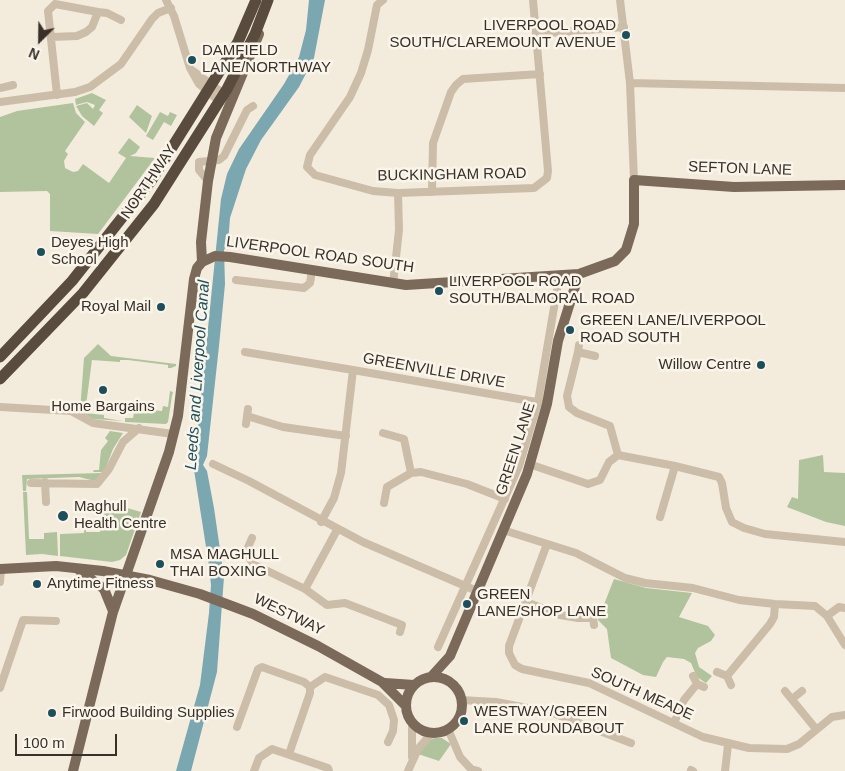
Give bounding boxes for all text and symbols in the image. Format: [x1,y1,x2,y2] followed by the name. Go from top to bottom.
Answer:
[15,15,65,65] north arrow
[390,17,616,52] place label: LIVERPOOL ROAD SOUTH/CLAREMOUNT AVENUE
[620,29,632,41] marker: LIVERPOOL ROAD SOUTH/CLAREMOUNT AVENUE
[202,42,331,77] place label: DAMFIELD LANE/NORTHWAY
[26,44,42,63] text: N
[186,54,198,66] marker: DAMFIELD LANE/NORTHWAY
[118,142,180,222] street label: NORTHWAY
[688,158,792,180] street label: SEFTON LANE
[377,165,527,185] street label: BUCKINGHAM ROAD
[225,233,415,277] street label: LIVERPOOL ROAD SOUTH
[51,234,129,269] place label: Deyes High School
[35,246,47,258] marker: Deyes High School
[449,273,635,308] place label: LIVERPOOL ROAD SOUTH/BALMORAL ROAD
[182,279,214,471] water label: Leeds and Liverpool Canal
[433,285,445,297] marker: LIVERPOOL ROAD SOUTH/BALMORAL ROAD
[81,298,151,316] place label: Royal Mail
[155,301,167,313] marker: Royal Mail
[580,312,766,347] place label: GREEN LANE/LIVERPOOL ROAD SOUTH
[564,324,576,336] marker: GREEN LANE/LIVERPOOL ROAD SOUTH
[361,350,507,392] street label: GREENVILLE DRIVE
[658,356,751,374] place label: Willow Centre
[755,359,767,371] marker: Willow Centre
[97,384,109,396] marker: Home Bargains
[51,398,155,416] place label: Home Bargains
[493,400,539,498] street label: GREEN LANE
[74,498,167,533] place label: Maghull Health Centre
[56,509,70,523] marker: Maghull Health Centre
[170,546,279,581] place label: MSA MAGHULL THAI BOXING
[154,558,166,570] marker: MSA MAGHULL THAI BOXING
[47,575,154,593] place label: Anytime Fitness
[31,578,43,590] marker: Anytime Fitness
[477,586,606,621] place label: GREEN LANE/SHOP LANE
[251,590,327,640] street label: WESTWAY
[461,598,473,610] marker: GREEN LANE/SHOP LANE
[588,663,696,725] street label: SOUTH MEADE
[474,703,624,738] place label: WESTWAY/GREEN LANE ROUNDABOUT
[62,704,235,722] place label: Firwood Building Supplies
[46,707,58,719] marker: Firwood Building Supplies
[458,715,470,727] marker: WESTWAY/GREEN LANE ROUNDABOUT
[18,724,120,756] scale bar
[23,734,65,751] text: 100 m

